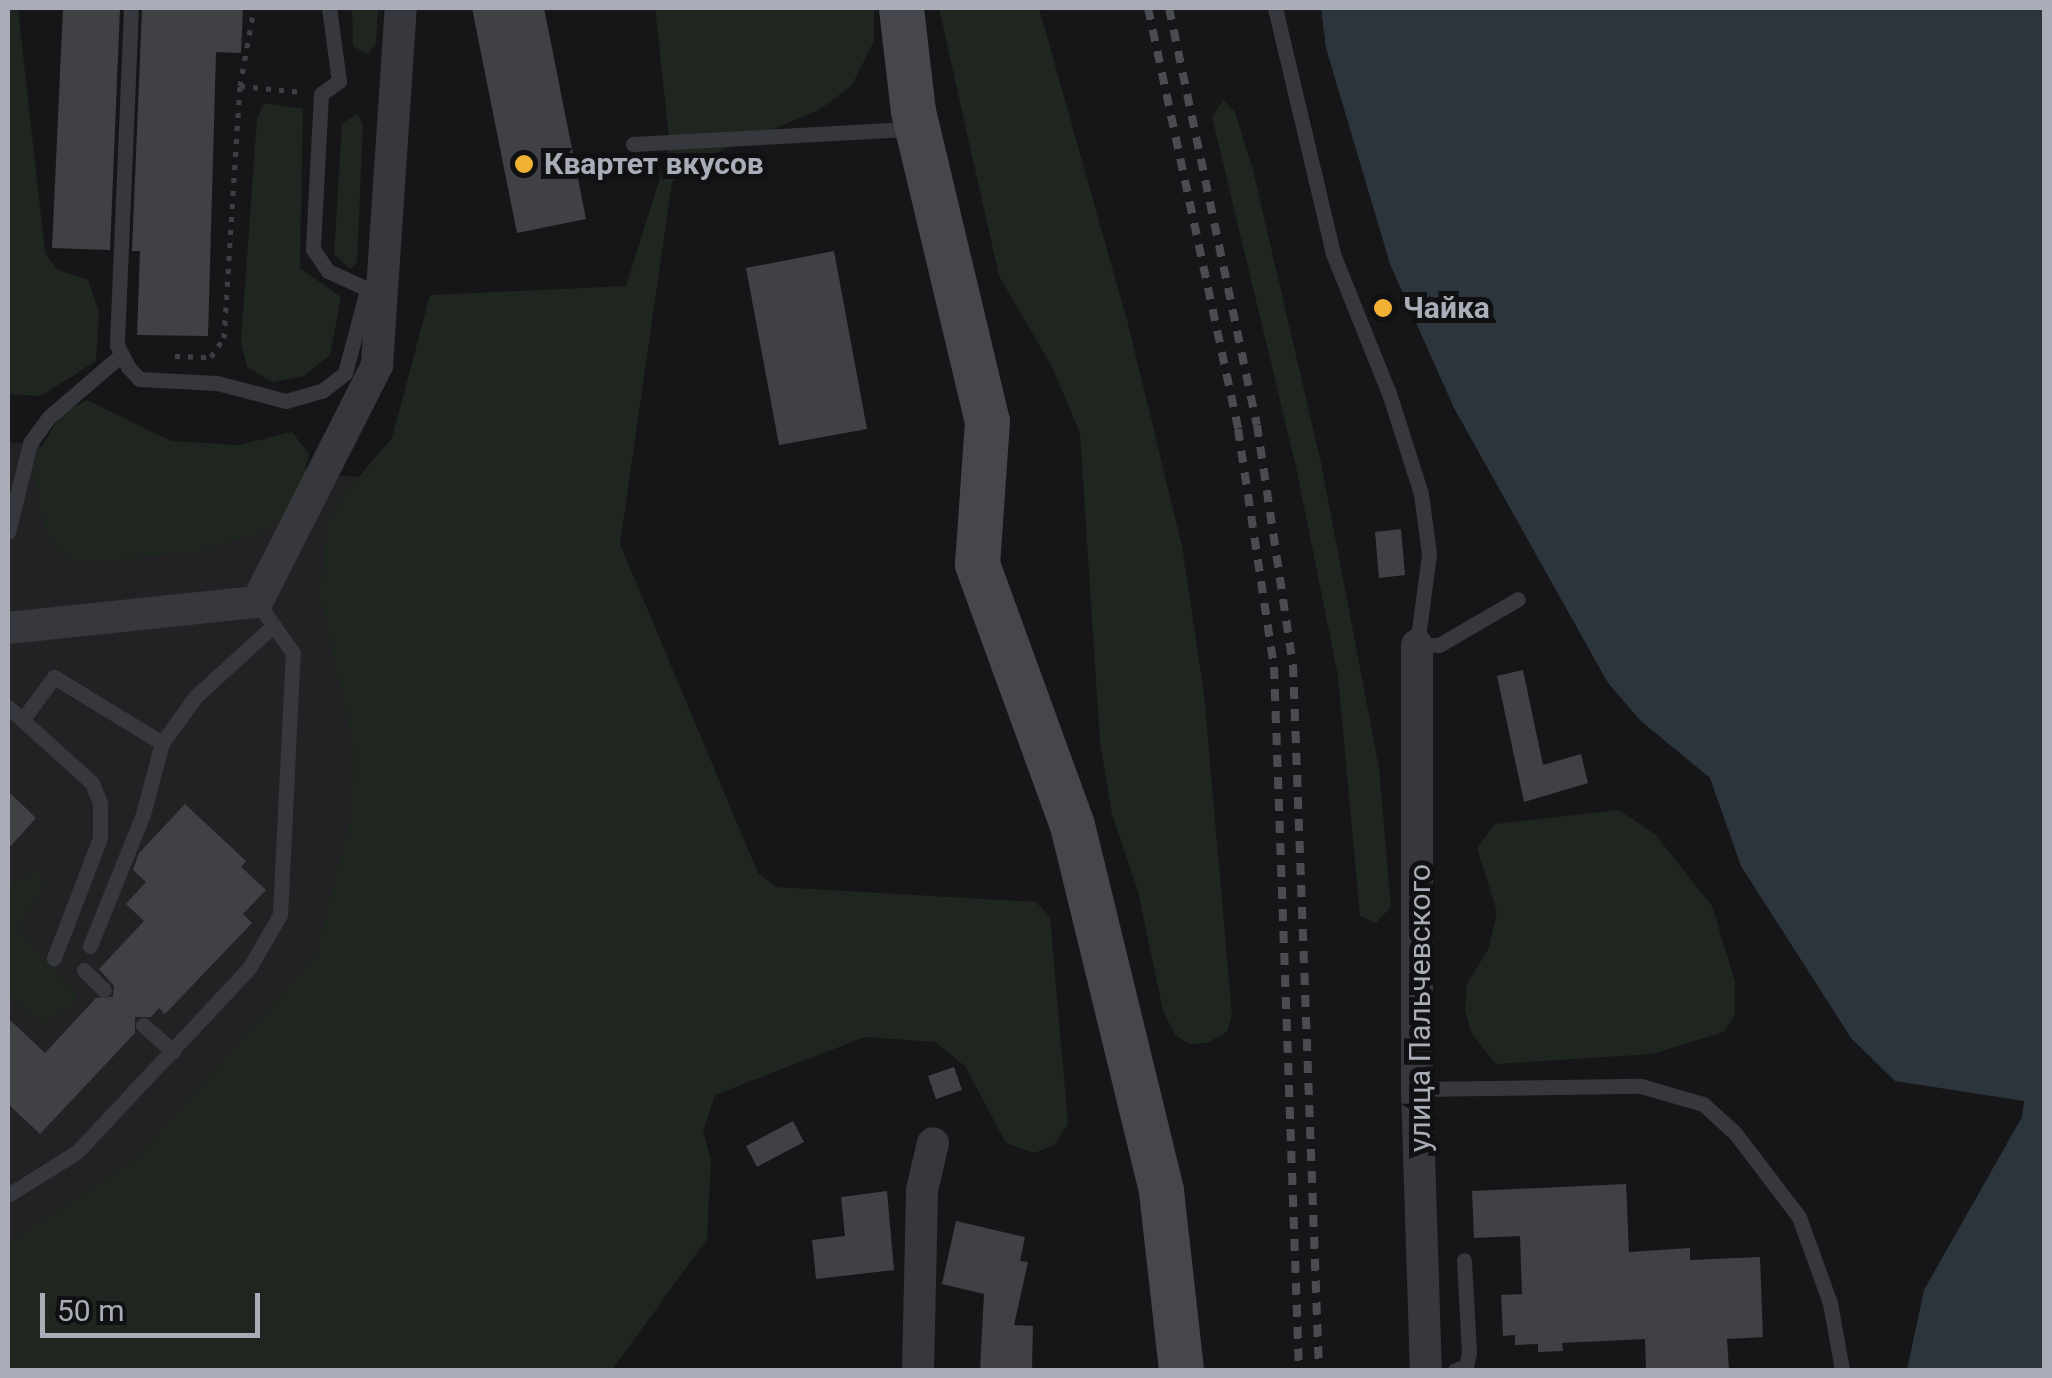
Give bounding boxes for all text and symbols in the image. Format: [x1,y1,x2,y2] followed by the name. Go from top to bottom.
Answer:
[544,146,764,182] place label: Квартет вкусов
[513,153,535,175] marker: Квартет вкусов
[1403,290,1490,326] place label: Чайка
[1372,297,1394,319] marker: Чайка
[1402,864,1438,1152] street label: улица Пальчевского
[45,1273,265,1335] scale bar
[57,1293,124,1328] text: 50 m

